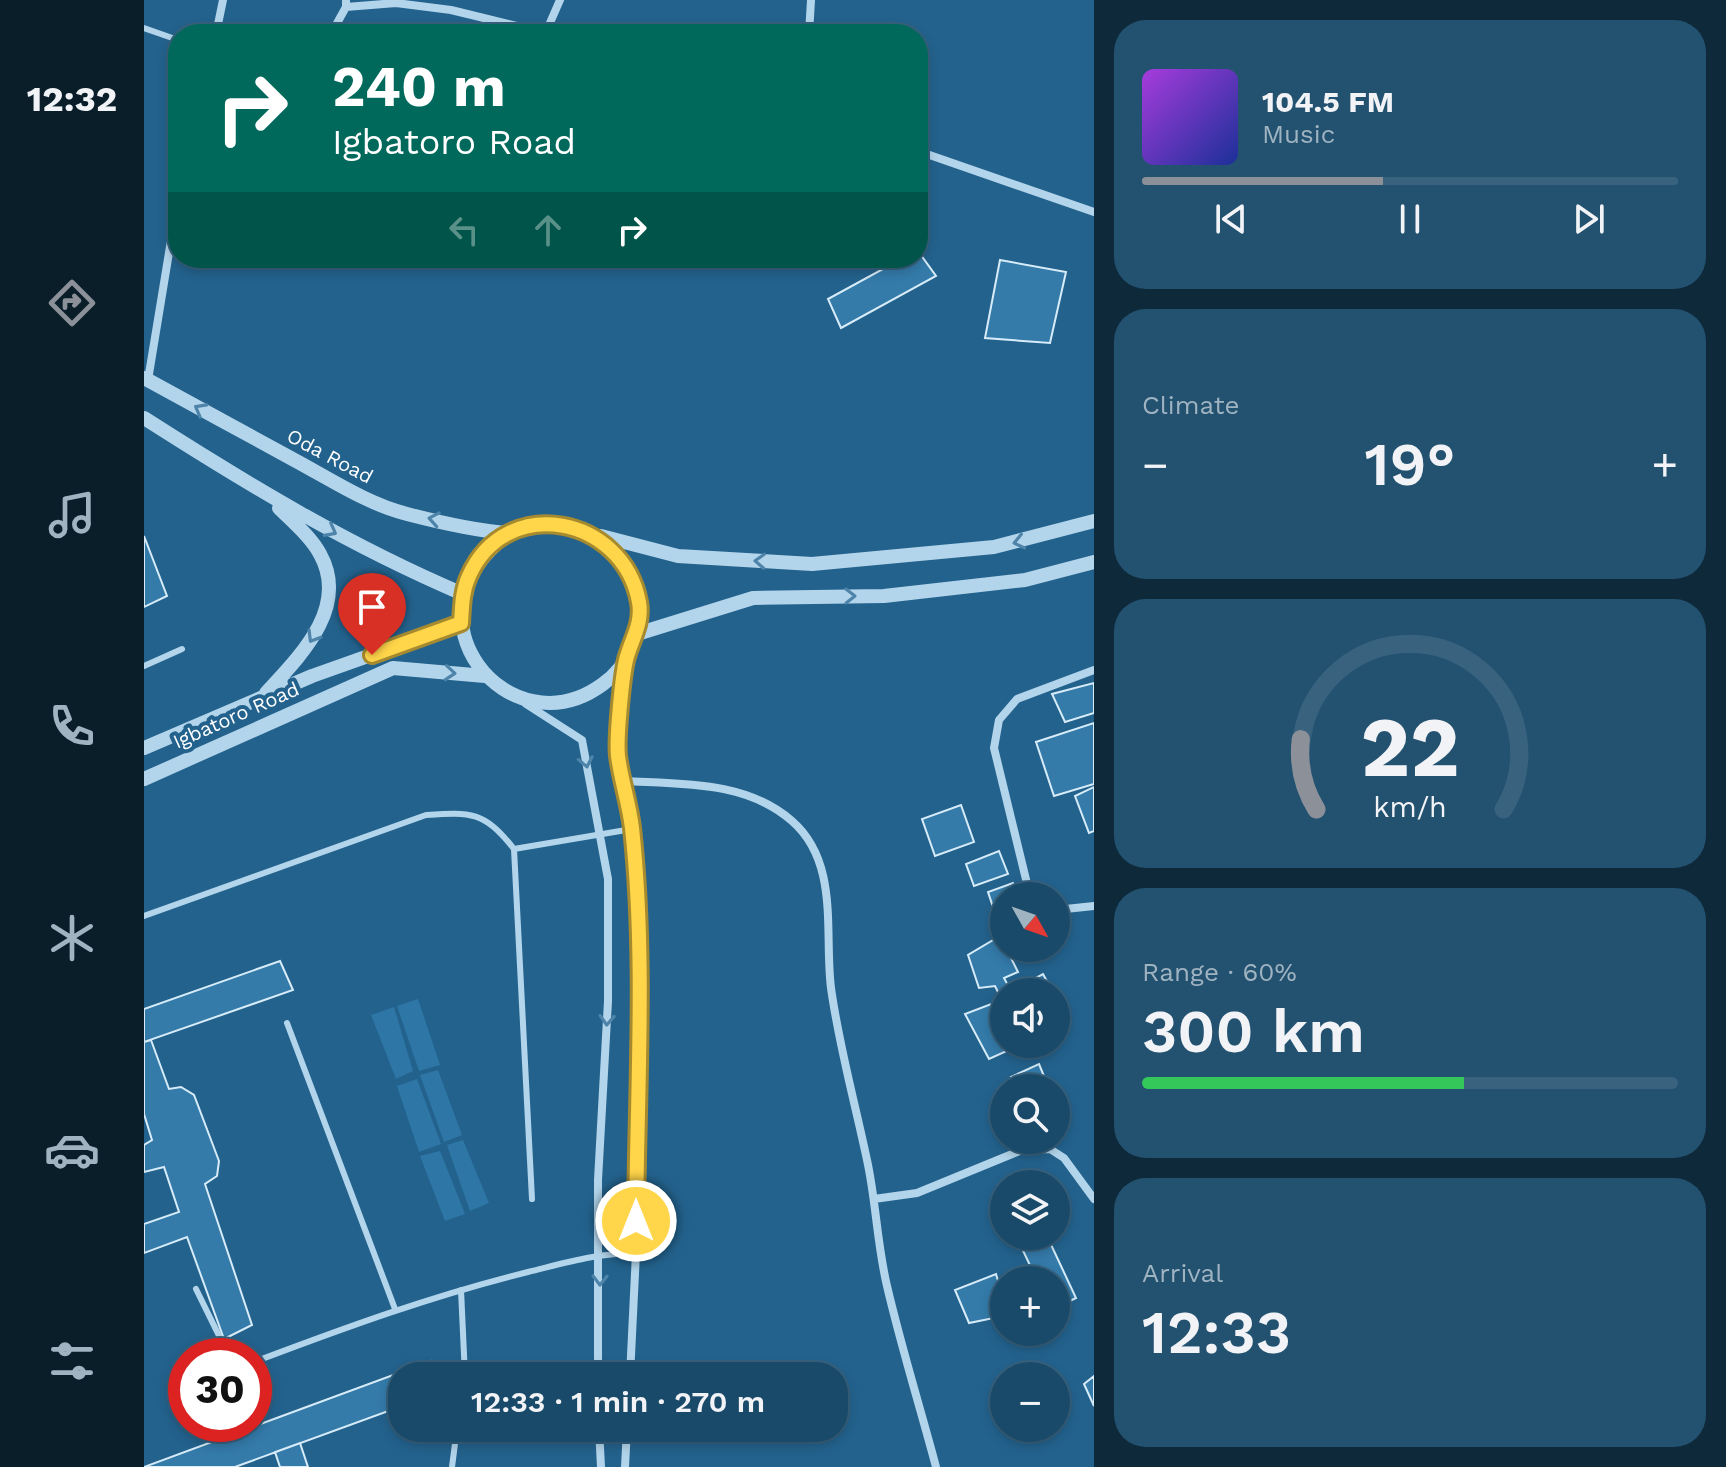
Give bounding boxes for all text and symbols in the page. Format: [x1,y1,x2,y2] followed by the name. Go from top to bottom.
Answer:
[332,54,506,120] text: 240 m
[200,56,304,160] icon: right
[27,78,117,120] text: 12:32
[1262,84,1394,119] text: 104.5 FM
[1262,119,1335,149] text: Music
[332,121,576,163] text: Igbatoro Road
[1209,197,1253,241] icon: previous
[1388,197,1432,241] icon: pause
[1567,197,1611,241] icon: next
[442,208,486,252] icon: left
[526,208,570,252] icon: ahead
[610,208,654,252] icon: right
[44,275,100,331] icon: directions
[1142,390,1240,420] text: Climate
[194,403,208,418] one-way arrow
[283,423,377,489] street label: Oda Road
[1365,429,1455,500] text: 19°
[1142,439,1169,491] text: −
[1651,439,1678,491] text: +
[44,487,100,543] icon: music
[427,511,441,528] one-way arrow
[322,521,337,536] one-way arrow
[1013,533,1026,550] one-way arrow
[753,552,766,569] one-way arrow
[338,573,406,655] pin
[350,585,394,629] icon: arrive
[844,587,857,605] one-way arrow
[307,628,323,643] one-way arrow
[444,664,457,681] one-way arrow
[169,676,303,754] street label: Igbatoro Road
[44,698,100,754] icon: phone
[1360,698,1460,795] text: 22
[577,755,594,769] one-way arrow
[1373,790,1447,824] text: km/h
[990,882,1070,962] north arrow
[990,882,1070,1442] map controls
[44,910,100,966] icon: climate
[1142,957,1297,987] text: Range · 60%
[990,978,1070,1058] button: sound
[1142,996,1365,1067] text: 300 km
[598,1014,615,1027] one-way arrow
[990,1074,1070,1154] button: search
[44,1122,100,1178] icon: car
[990,1170,1070,1250] button: layers
[594,1179,678,1263] position arrow
[1142,1258,1223,1288] text: Arrival
[990,1266,1070,1346] button: +
[591,1274,609,1287] one-way arrow
[1142,1297,1291,1368] text: 12:33
[44,1333,100,1389] icon: filters
[168,1338,272,1442] speed limit sign: 30
[990,1362,1070,1442] button: −
[471,1384,765,1419] text: 12:33 · 1 min · 270 m

